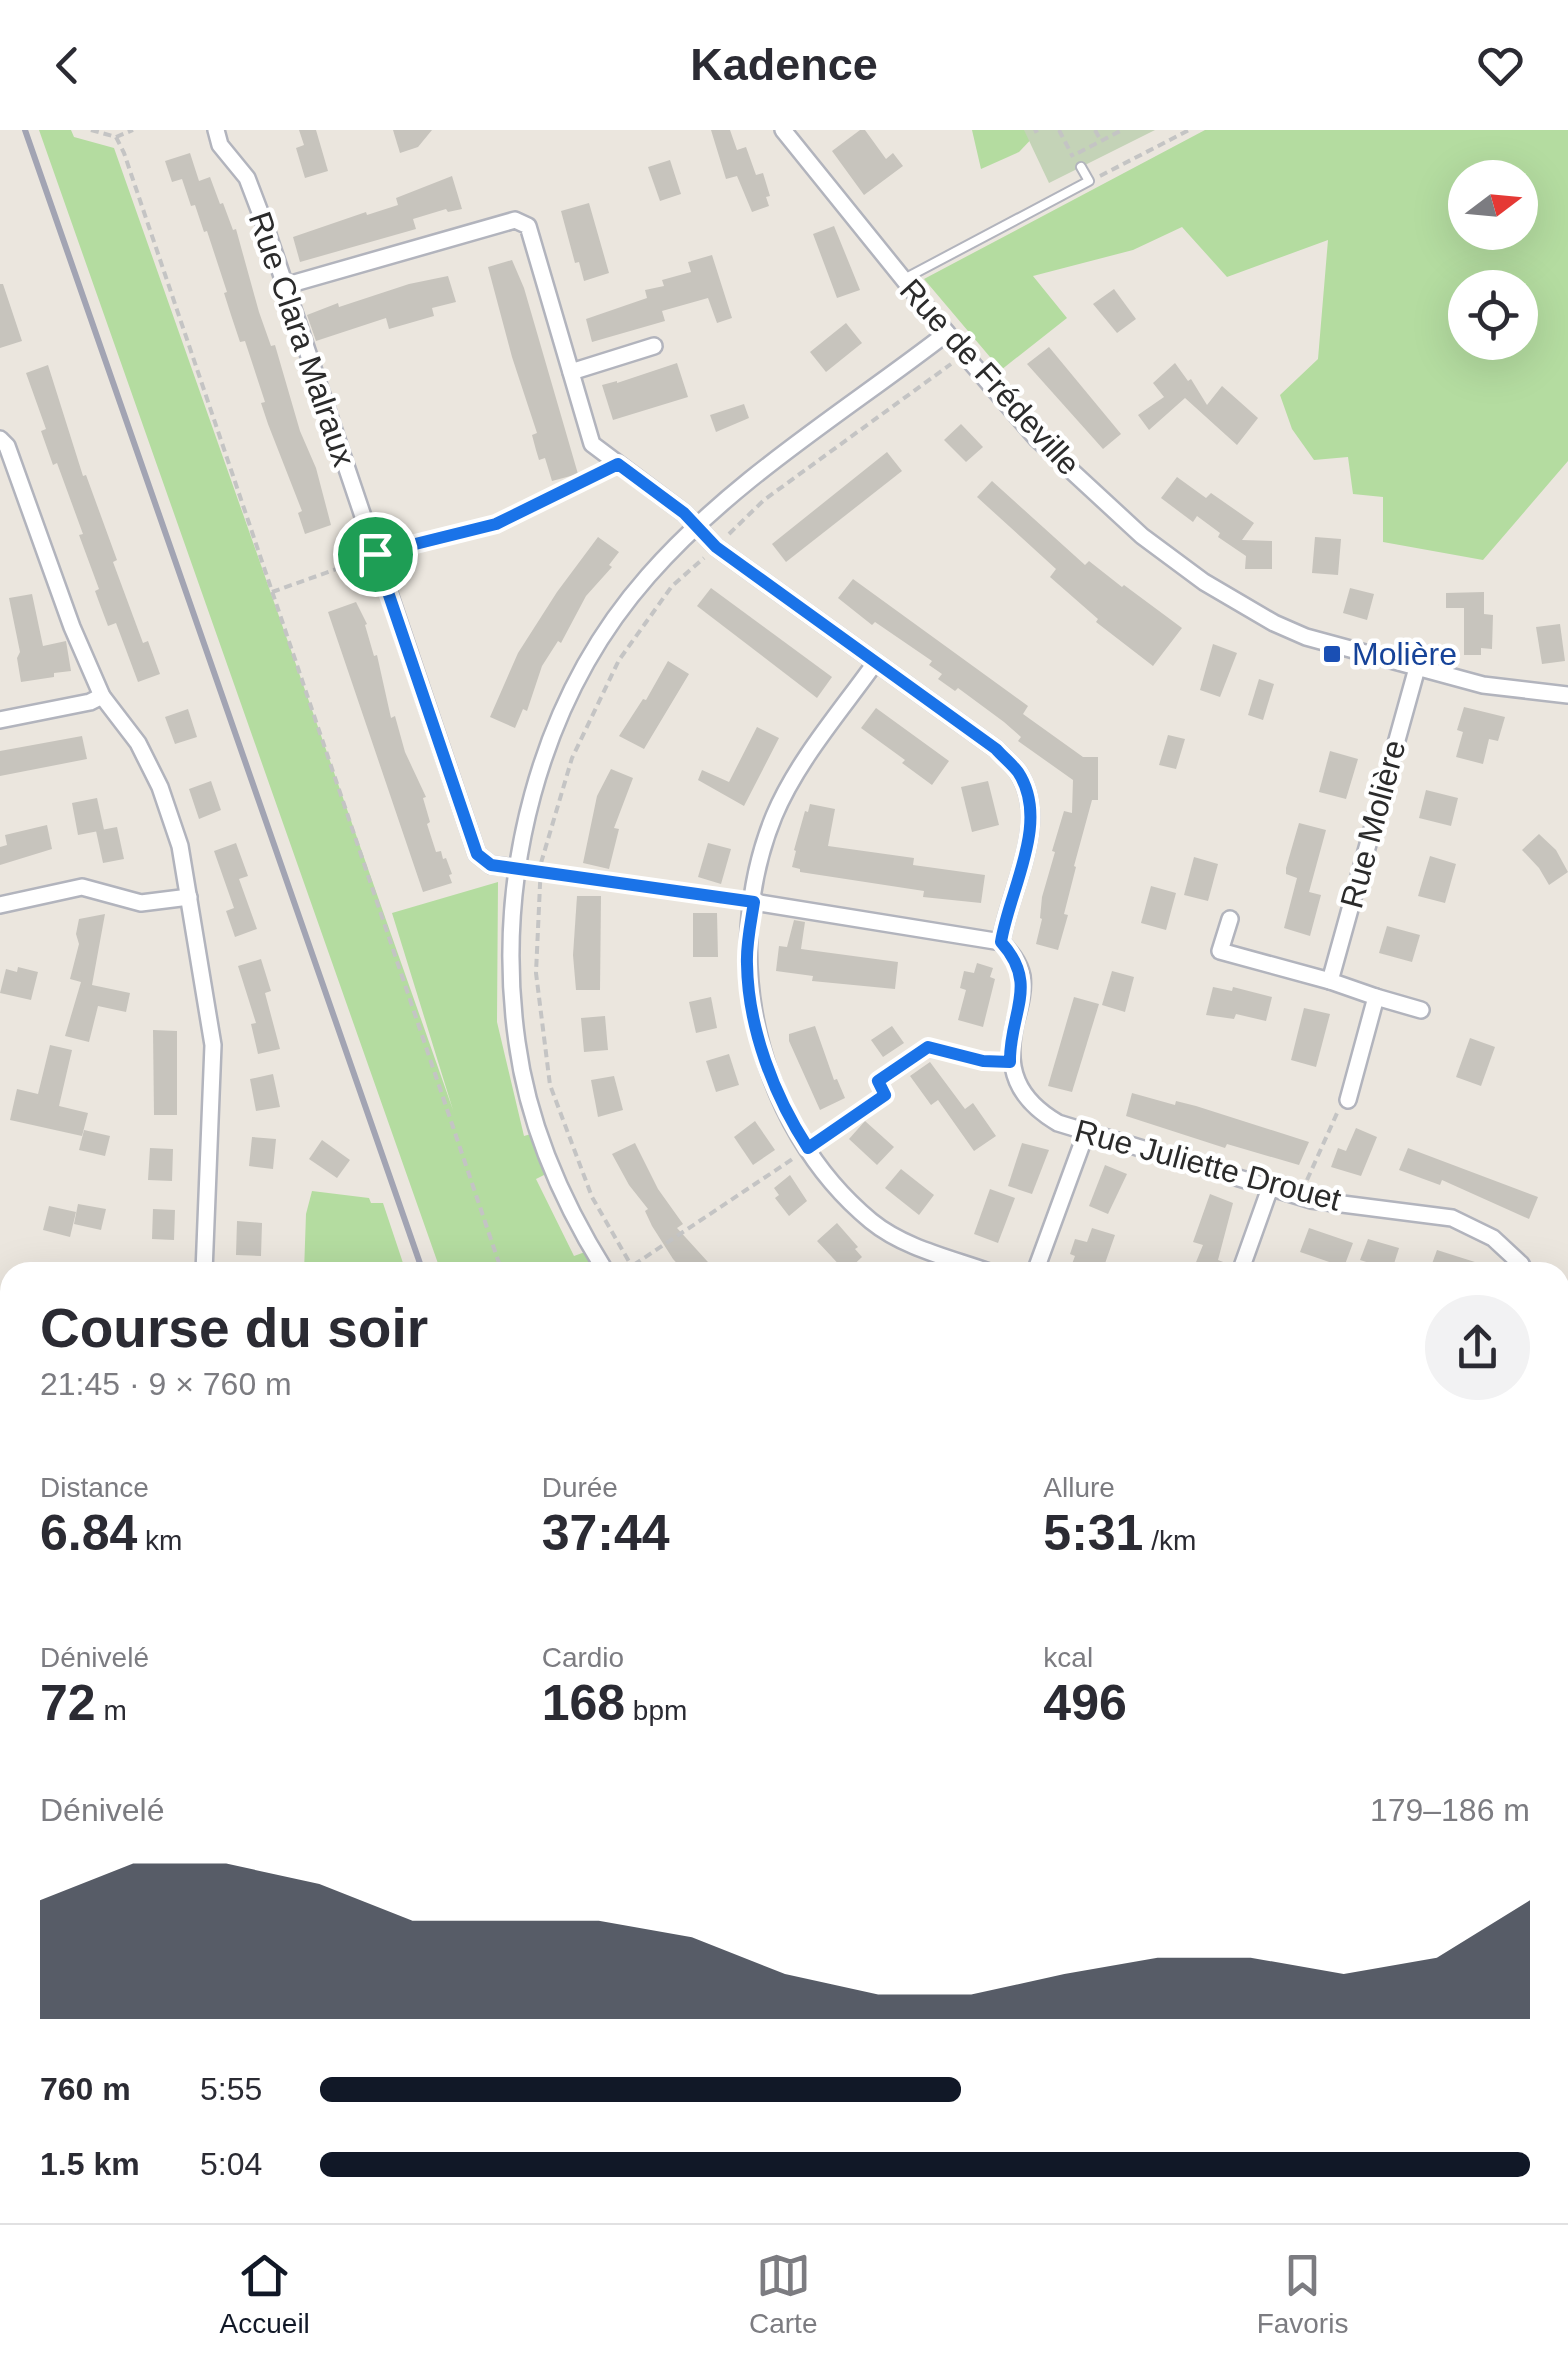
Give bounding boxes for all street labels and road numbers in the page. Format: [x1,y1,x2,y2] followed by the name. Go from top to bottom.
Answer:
[242,207,362,471] street label: Rue Clara Malraux
[893,272,1087,482] street label: Rue de Frédeville
[1333,736,1413,912] street label: Rue Molière
[1071,1112,1345,1218] street label: Rue Juliette Drouet

